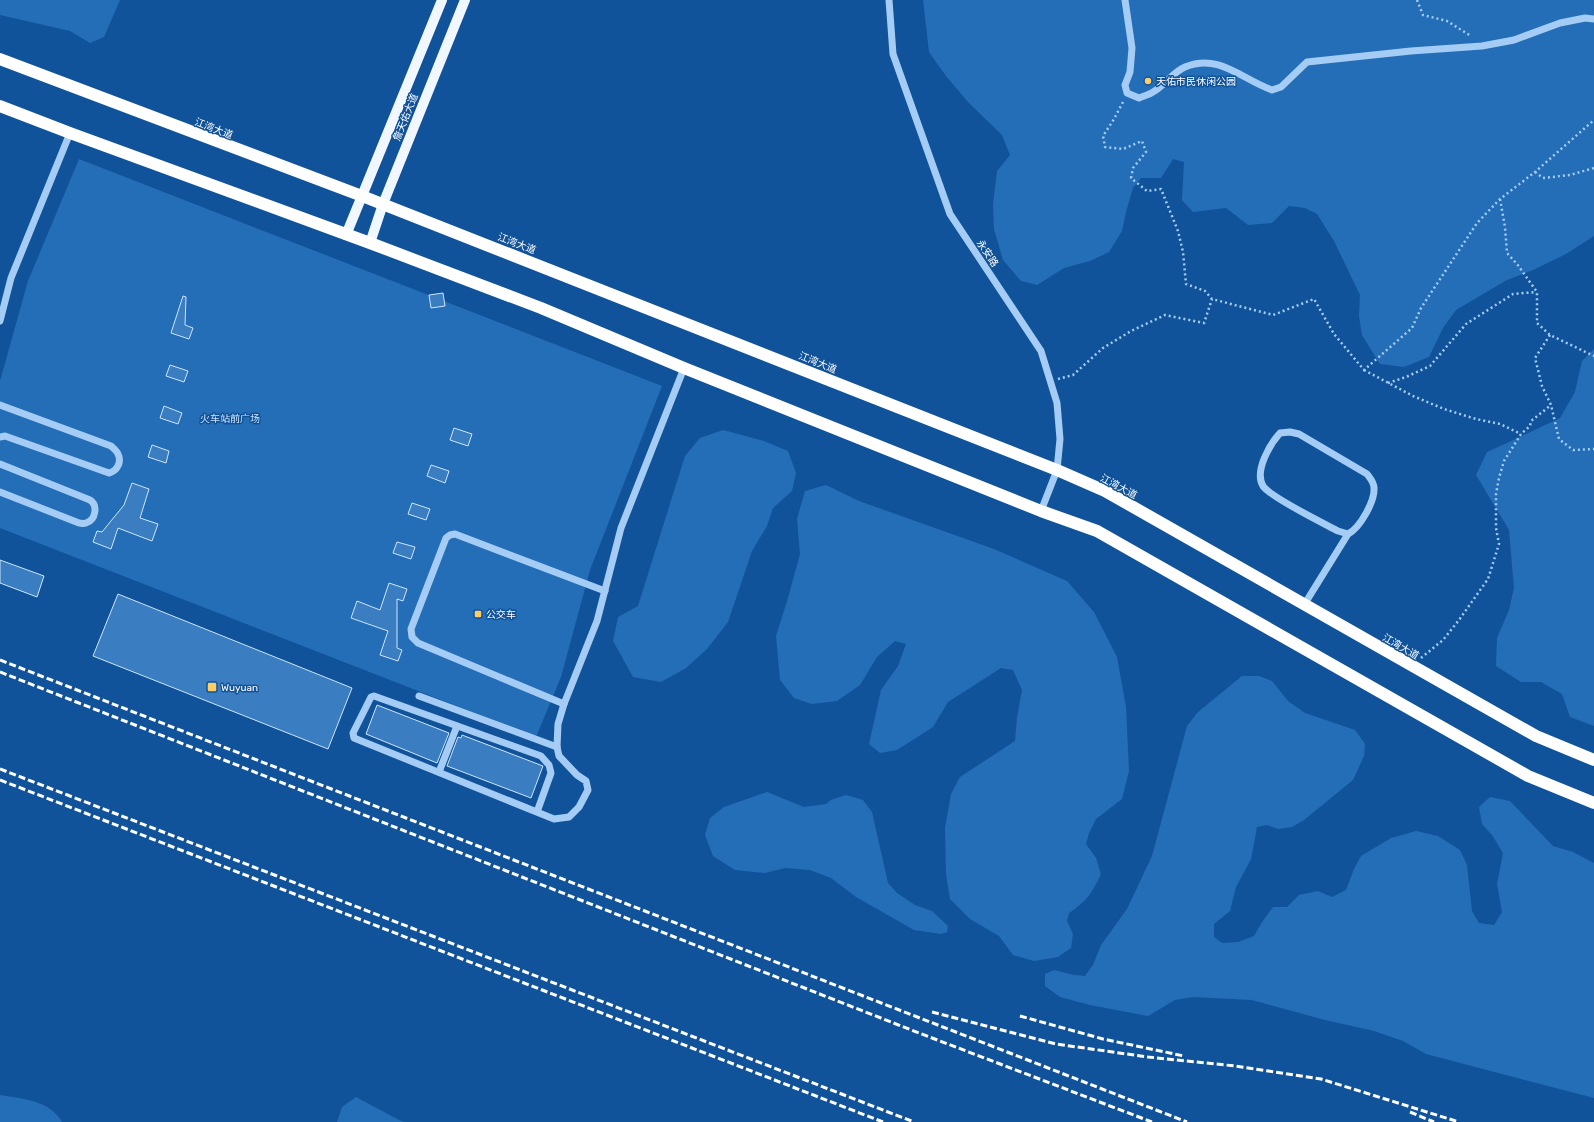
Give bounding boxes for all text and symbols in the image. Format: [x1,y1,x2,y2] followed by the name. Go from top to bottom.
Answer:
[1143,76,1153,86] marker: 天佑市民休闲公园
[1156,76,1236,88] place label: 天佑市民休闲公园
[391,92,421,143] street label: 詹天佑大道
[193,116,234,142] street label: 江湾大道
[496,231,537,257] street label: 江湾大道
[974,238,1001,269] street label: 永安路
[797,350,838,376] street label: 江湾大道
[200,413,260,425] park label: 火车站前广场
[1098,472,1139,502] street label: 江湾大道
[473,609,483,619] marker: 公交车
[486,609,516,621] place label: 公交车
[1380,632,1421,662] street label: 江湾大道
[206,681,218,693] marker: Wuyuan
[221,682,258,694] place label: Wuyuan

